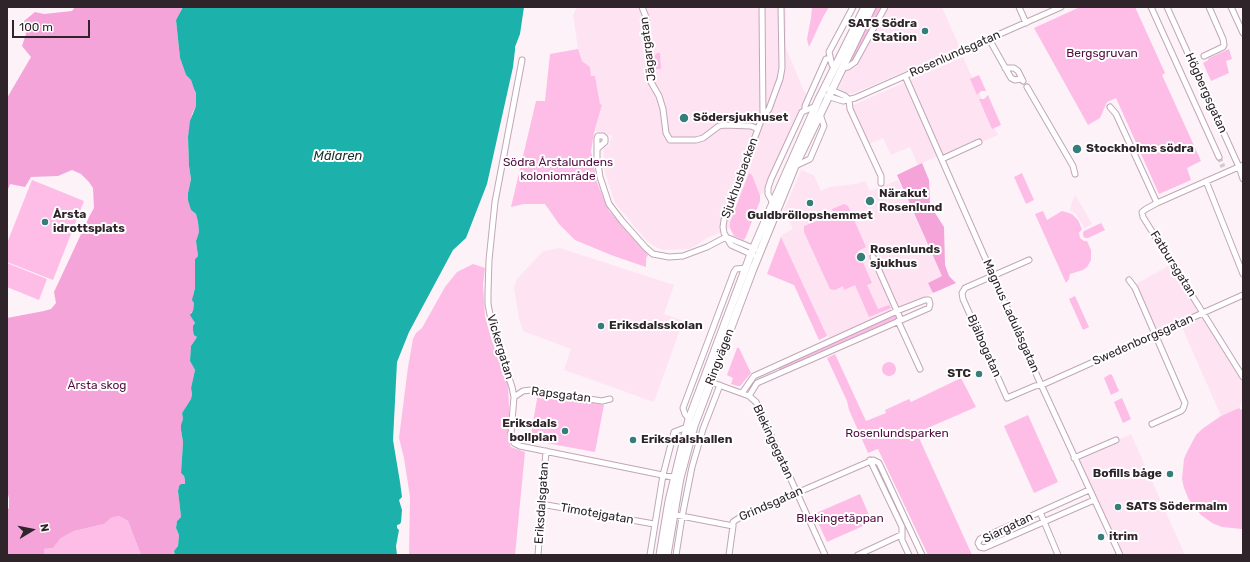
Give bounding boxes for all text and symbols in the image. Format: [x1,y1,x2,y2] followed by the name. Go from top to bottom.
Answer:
[14,12,92,38] scale bar
[637,16,659,82] street label: Jägargatan
[848,17,917,45] place label: SATS Södra Station
[19,20,53,34] text: 100 m
[920,26,930,36] marker: SATS Södra Station
[907,28,1003,80] street label: Rosenlundsgatan
[1066,47,1138,61] park label: Bergsgruvan
[1182,51,1230,135] street label: Högbergsgatan
[693,111,788,125] place label: Södersjukhuset
[678,112,690,124] marker: Södersjukhuset
[719,136,761,220] street label: Sjukhusbacken
[1086,142,1194,156] place label: Stockholms södra
[1071,143,1083,155] marker: Stockholms södra
[314,148,362,164] water label: Mälaren
[503,156,613,184] park label: Södra Årstalundens koloniområde
[879,187,942,215] place label: Närakut Rosenlund
[864,195,876,207] marker: Närakut Rosenlund
[805,198,815,208] marker: Guldbröllopshemmet
[53,208,125,236] place label: Årsta idrottsplats
[747,209,873,223] place label: Guldbröllopshemmet
[40,217,50,227] marker: Årsta idrottsplats
[1147,228,1199,300] street label: Fatbursgatan
[870,243,940,271] place label: Rosenlunds sjukhus
[855,251,867,263] marker: Rosenlunds sjukhus
[979,257,1043,375] street label: Magnus Ladulåsgatan
[1090,311,1196,369] street label: Swedenborgsgatan
[964,312,1004,380] street label: Bjälbogatan
[483,313,517,381] street label: Vickergatan
[609,319,703,333] place label: Eriksdalsskolan
[596,321,606,331] marker: Eriksdalsskolan
[703,327,737,387] street label: Ringvägen
[947,367,971,381] place label: STC
[974,369,984,379] marker: STC
[67,379,127,393] park label: Årsta skog
[530,384,592,406] street label: Rapsgatan
[750,403,796,481] street label: Blekingegatan
[502,417,557,445] place label: Eriksdals bollplan
[560,426,570,436] marker: Eriksdals bollplan
[845,427,949,441] park label: Rosenlundsparken
[641,433,732,447] place label: Eriksdalshallen
[628,435,638,445] marker: Eriksdalshallen
[532,462,552,544] street label: Eriksdalsgatan
[1093,467,1162,481] place label: Bofills båge
[1165,469,1175,479] marker: Bofills båge
[737,483,805,525] street label: Grindsgatan
[559,500,635,528] street label: Timotejgatan
[1126,500,1228,514] place label: SATS Södermalm
[1113,502,1123,512] marker: SATS Södermalm
[12,510,52,550] north arrow
[981,510,1035,546] street label: Siargatan
[796,512,884,526] park label: Blekingetäppan
[37,523,51,533] text: N
[1109,530,1138,544] place label: itrim
[1096,532,1106,542] marker: itrim

